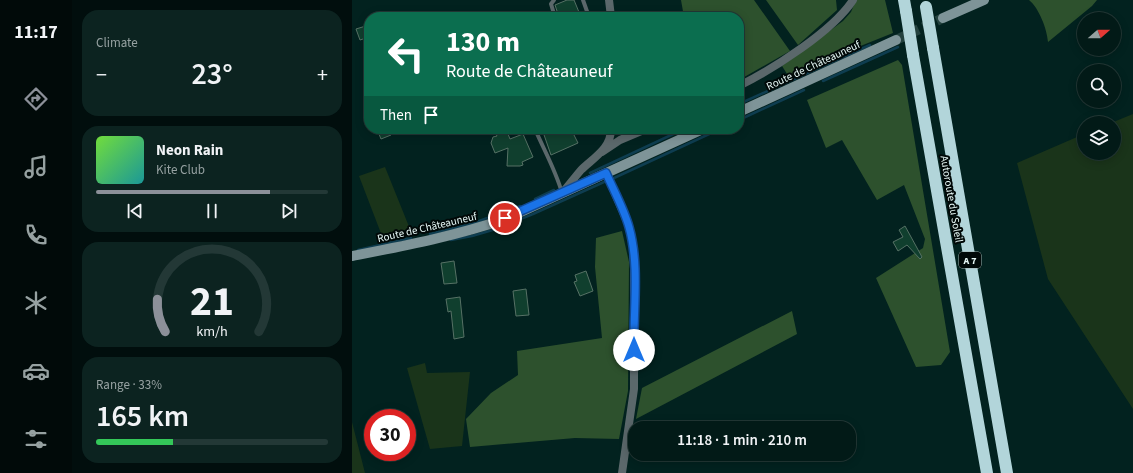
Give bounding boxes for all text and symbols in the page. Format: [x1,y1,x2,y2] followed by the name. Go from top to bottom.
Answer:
[1077,12,1121,56] north arrow
[1077,12,1121,160] map controls
[14,20,58,45] text: 11:17
[446,22,520,62] text: 130 m
[380,28,432,80] icon: left
[96,34,138,52] text: Climate
[764,37,863,94] street label: Route de Châteauneuf
[191,53,233,96] text: 23°
[96,59,107,91] text: −
[317,59,328,91] text: +
[446,59,613,84] text: Route de Châteauneuf
[1077,64,1121,108] button: search
[22,85,50,113] icon: directions
[420,104,442,126] icon: arrive
[380,105,412,126] text: Then
[1077,116,1121,160] button: layers
[156,140,223,161] text: Neon Rain
[22,153,50,181] icon: music
[936,154,967,244] street label: Autoroute du Soleil
[156,161,205,179] text: Kite Club
[124,200,146,222] icon: previous
[201,200,223,222] icon: pause
[278,200,300,222] icon: next
[488,201,522,235] pin
[494,207,516,229] icon: arrive
[376,209,479,246] street label: Route de Châteauneuf
[22,221,50,249] icon: phone
[959,252,981,268] road number: A 7
[190,272,234,332] text: 21
[22,289,50,317] icon: climate
[196,321,228,342] text: km/h
[613,329,655,371] position arrow
[22,357,50,385] icon: car
[96,376,162,394] text: Range · 33%
[96,395,189,438] text: 165 km
[364,409,416,461] speed limit sign: 30
[22,425,50,453] icon: filters
[677,430,807,451] text: 11:18 · 1 min · 210 m

